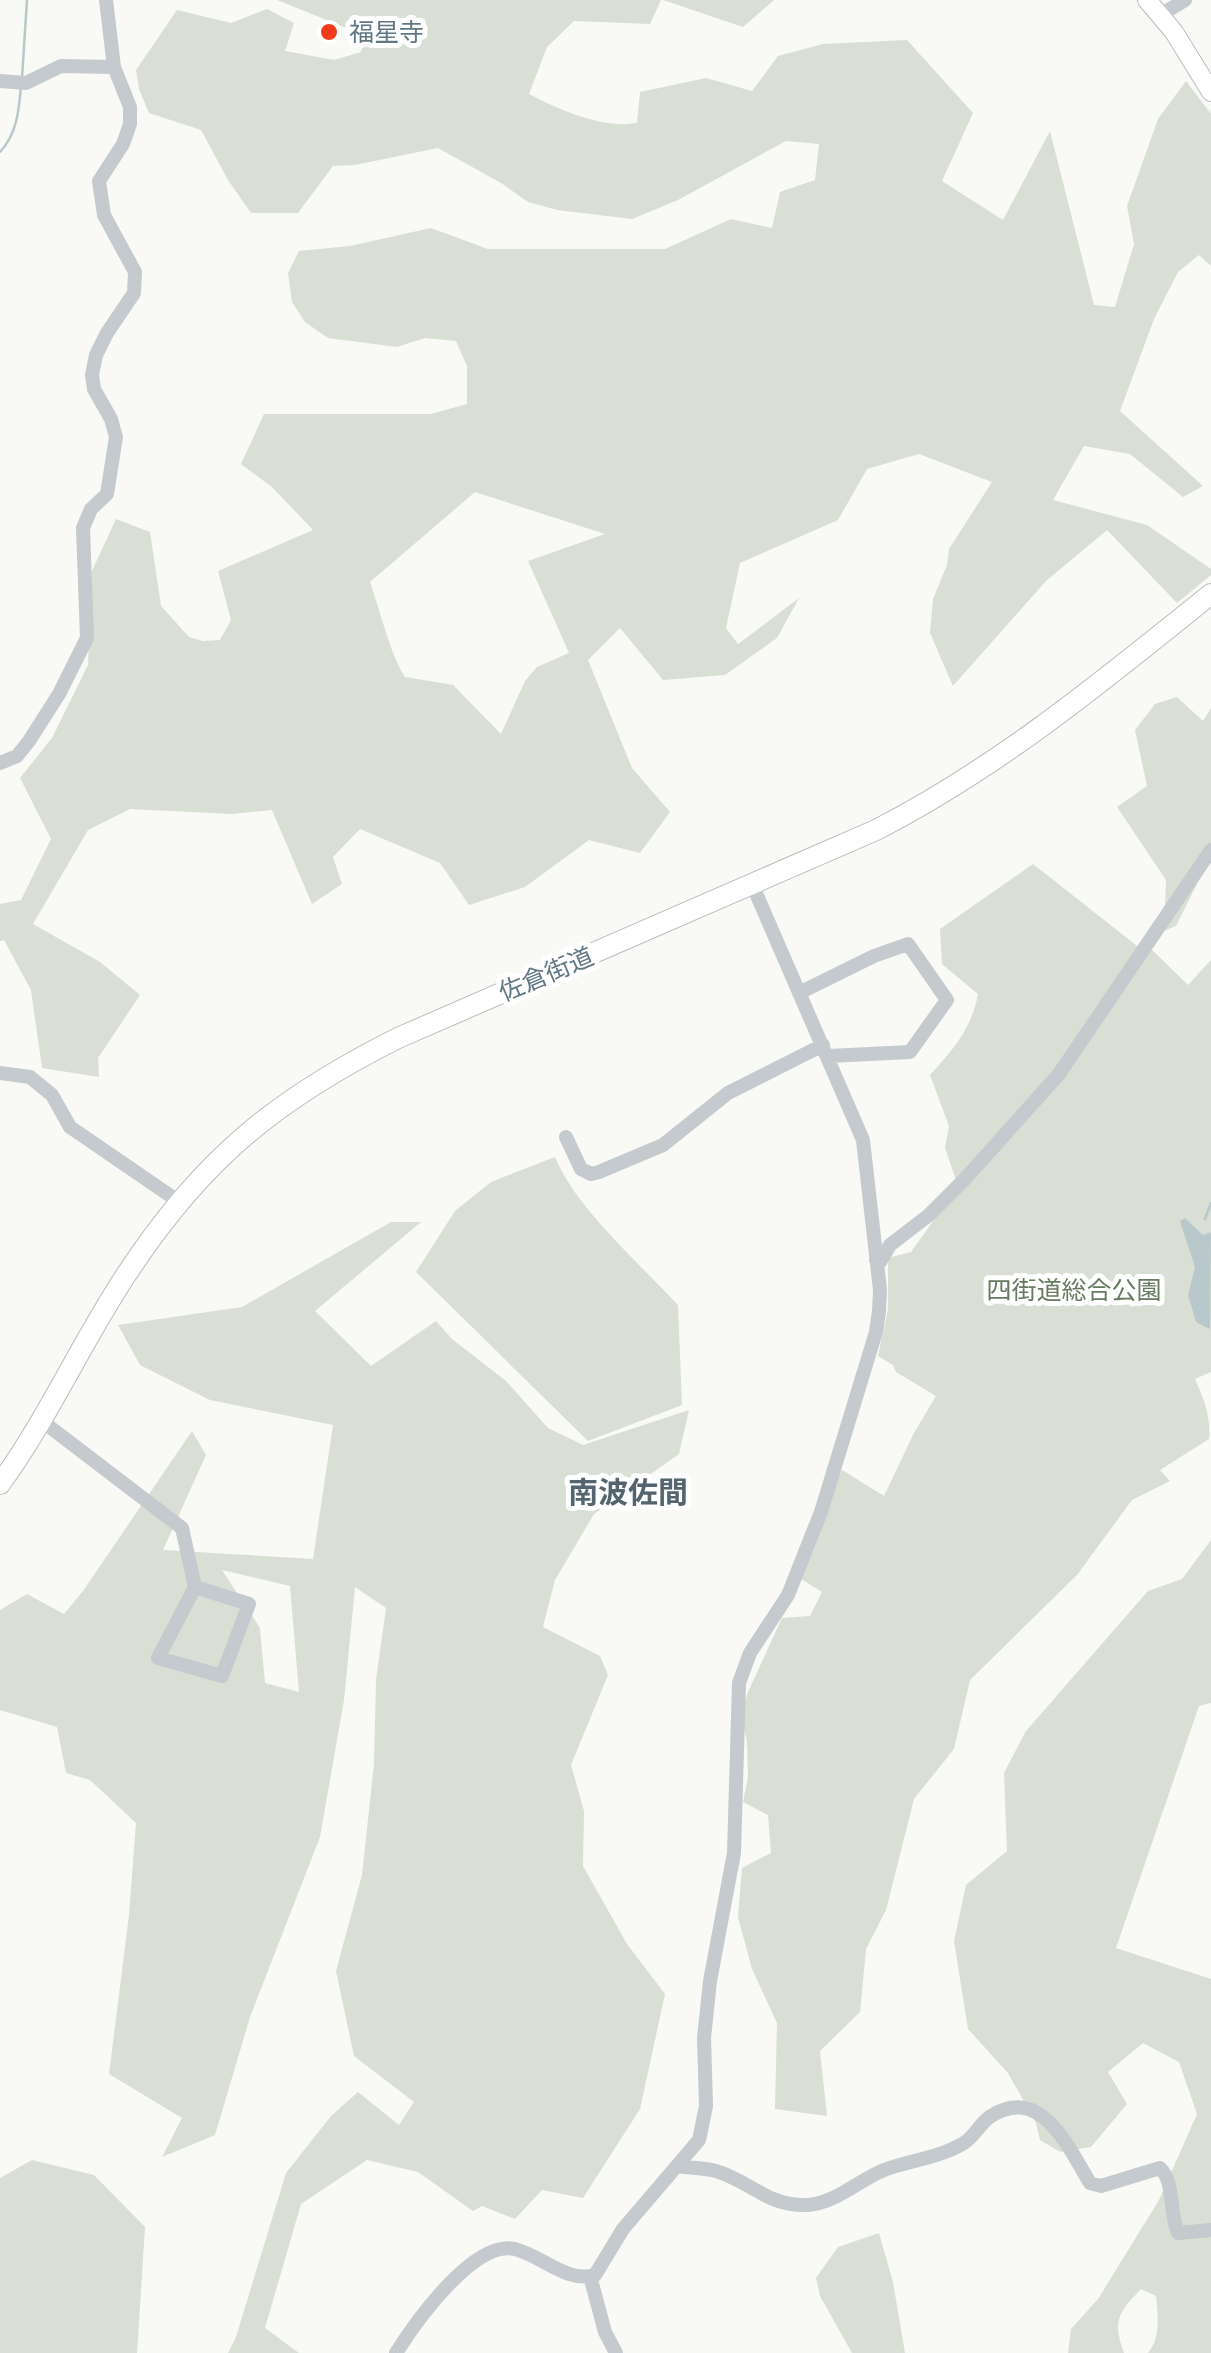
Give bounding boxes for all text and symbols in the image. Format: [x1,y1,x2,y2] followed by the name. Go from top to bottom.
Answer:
[349,16,424,48] place label: 福星寺
[318,21,340,43] marker: 福星寺
[494,940,598,1008] street label: 佐倉街道
[986,1274,1162,1306] park label: 四街道総合公園
[568,1472,688,1511] district label: 南波佐間

